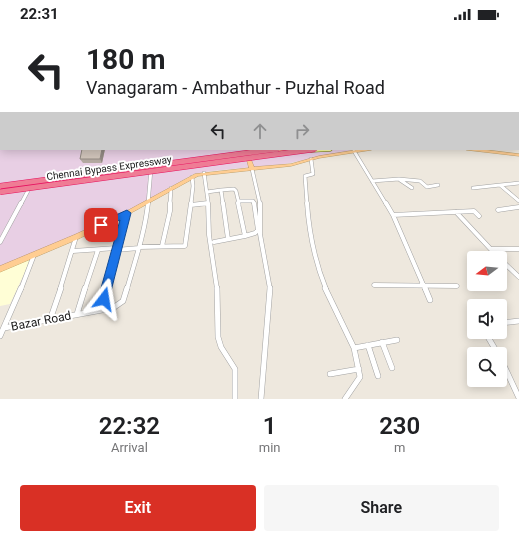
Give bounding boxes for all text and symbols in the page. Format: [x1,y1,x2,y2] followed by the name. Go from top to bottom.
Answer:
[20,5,59,23] text: 22:31
[86,43,165,76] text: 180 m
[20,44,72,96] icon: left
[86,77,385,98] text: Vanagaram - Ambathur - Puzhal Road
[207,120,229,142] icon: left
[249,120,271,142] icon: ahead
[291,120,313,142] icon: right
[46,154,173,182] street label: Chennai Bypass Expressway
[84,208,118,242] pin
[90,214,112,236] icon: arrive
[467,251,507,291] north arrow
[467,251,507,387] map controls
[83,278,125,320] position arrow
[467,299,507,339] button: sound
[10,308,72,334] street label: Bazar Road
[467,347,507,387] button: search
[99,412,160,440] text: 22:32
[263,412,276,440] text: 1
[379,412,420,440] text: 230
[111,440,148,455] text: Arrival
[259,440,280,455] text: min
[394,440,405,455] text: m
[20,485,256,531] button: Exit
[264,485,499,531] button: Share

